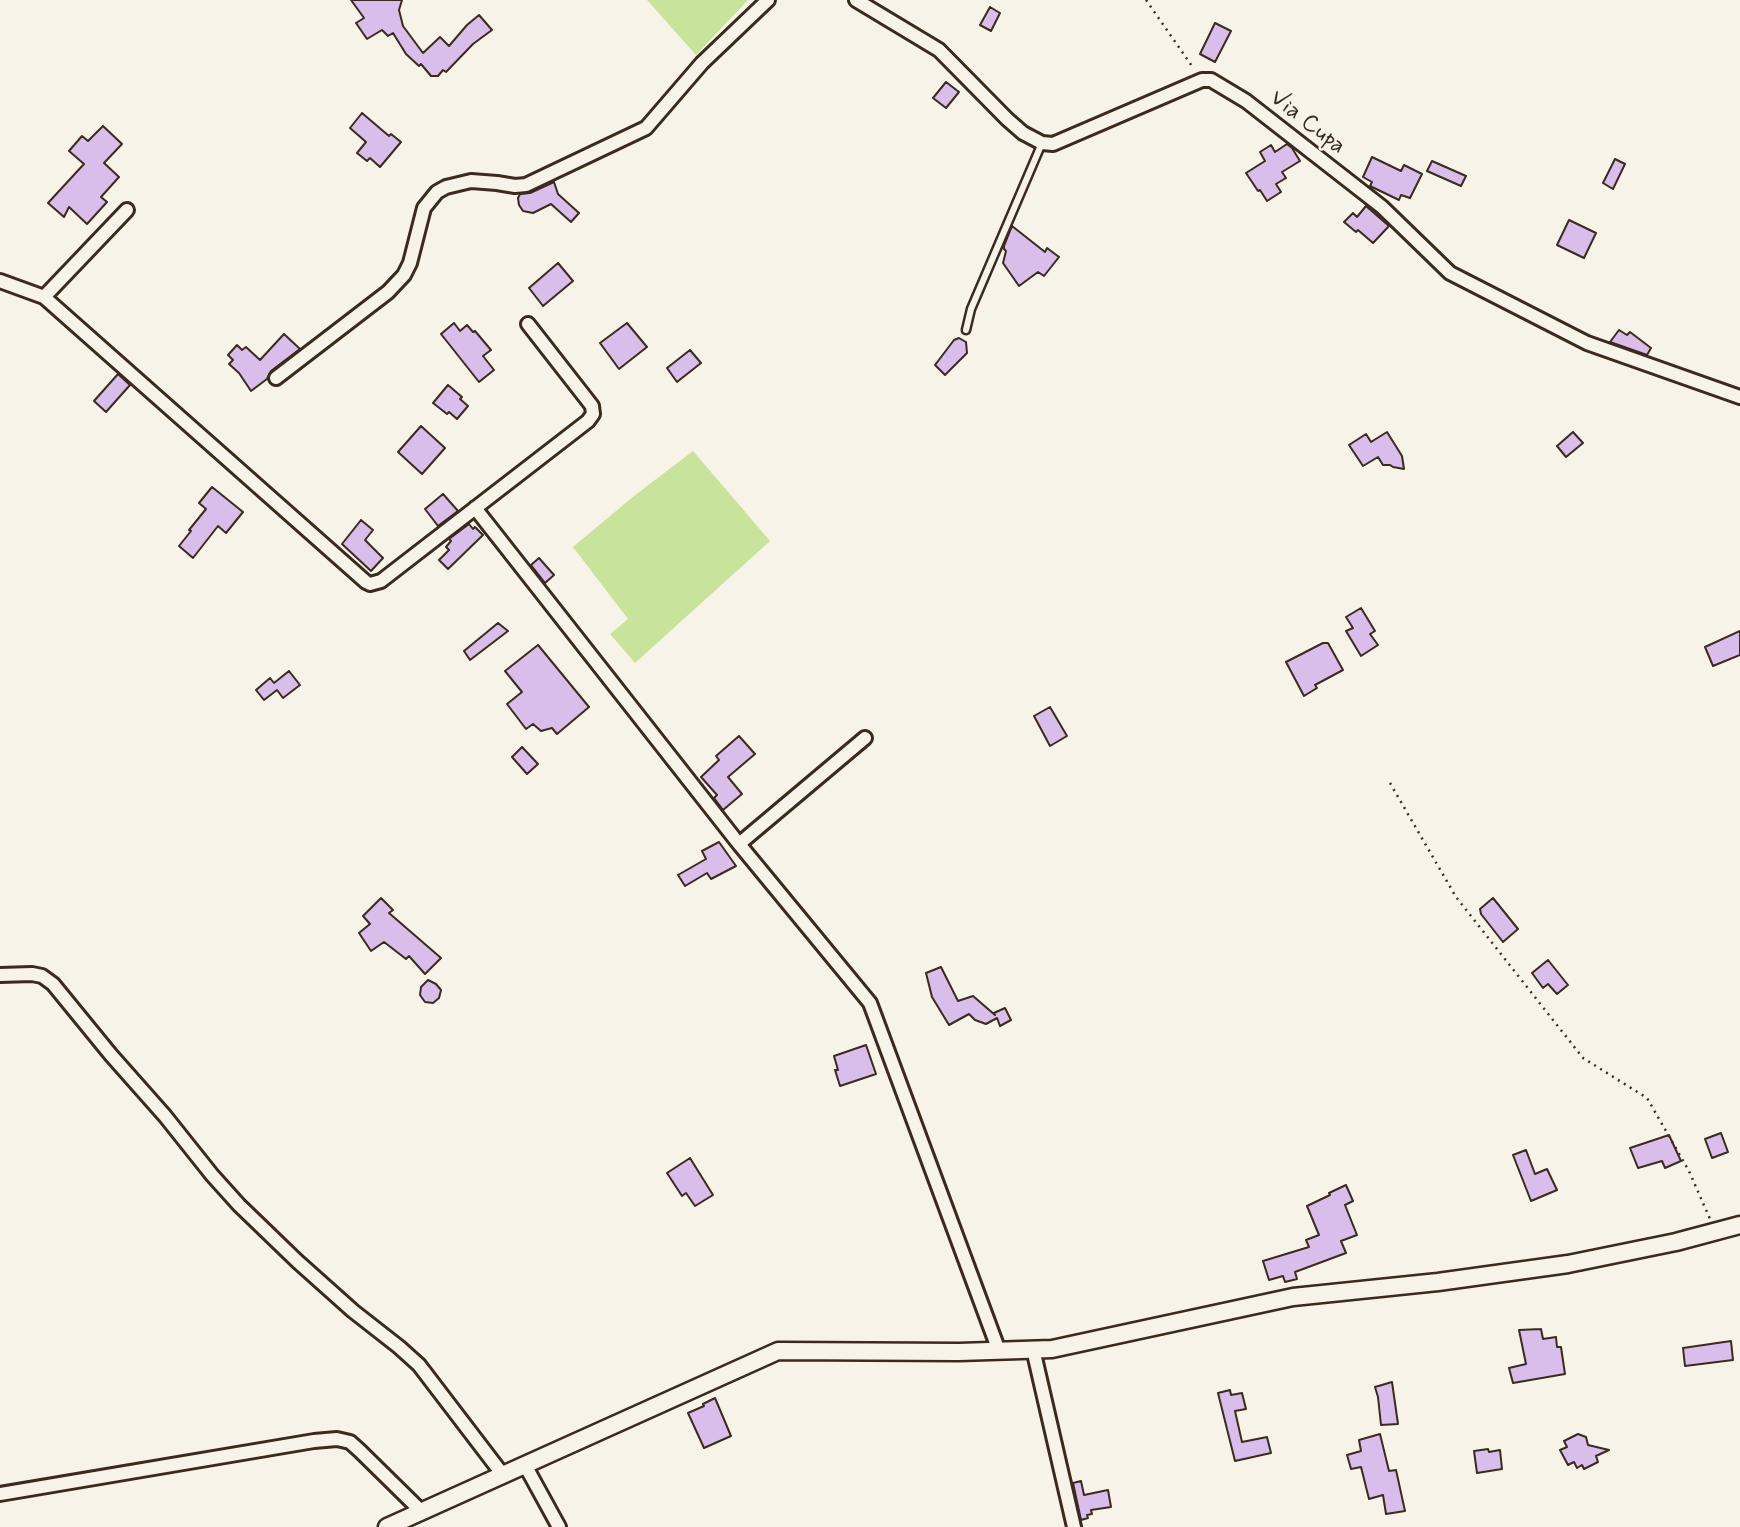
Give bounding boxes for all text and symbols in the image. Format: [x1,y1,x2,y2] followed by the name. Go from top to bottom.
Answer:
[1263,84,1351,162] street label: Via Cupa

